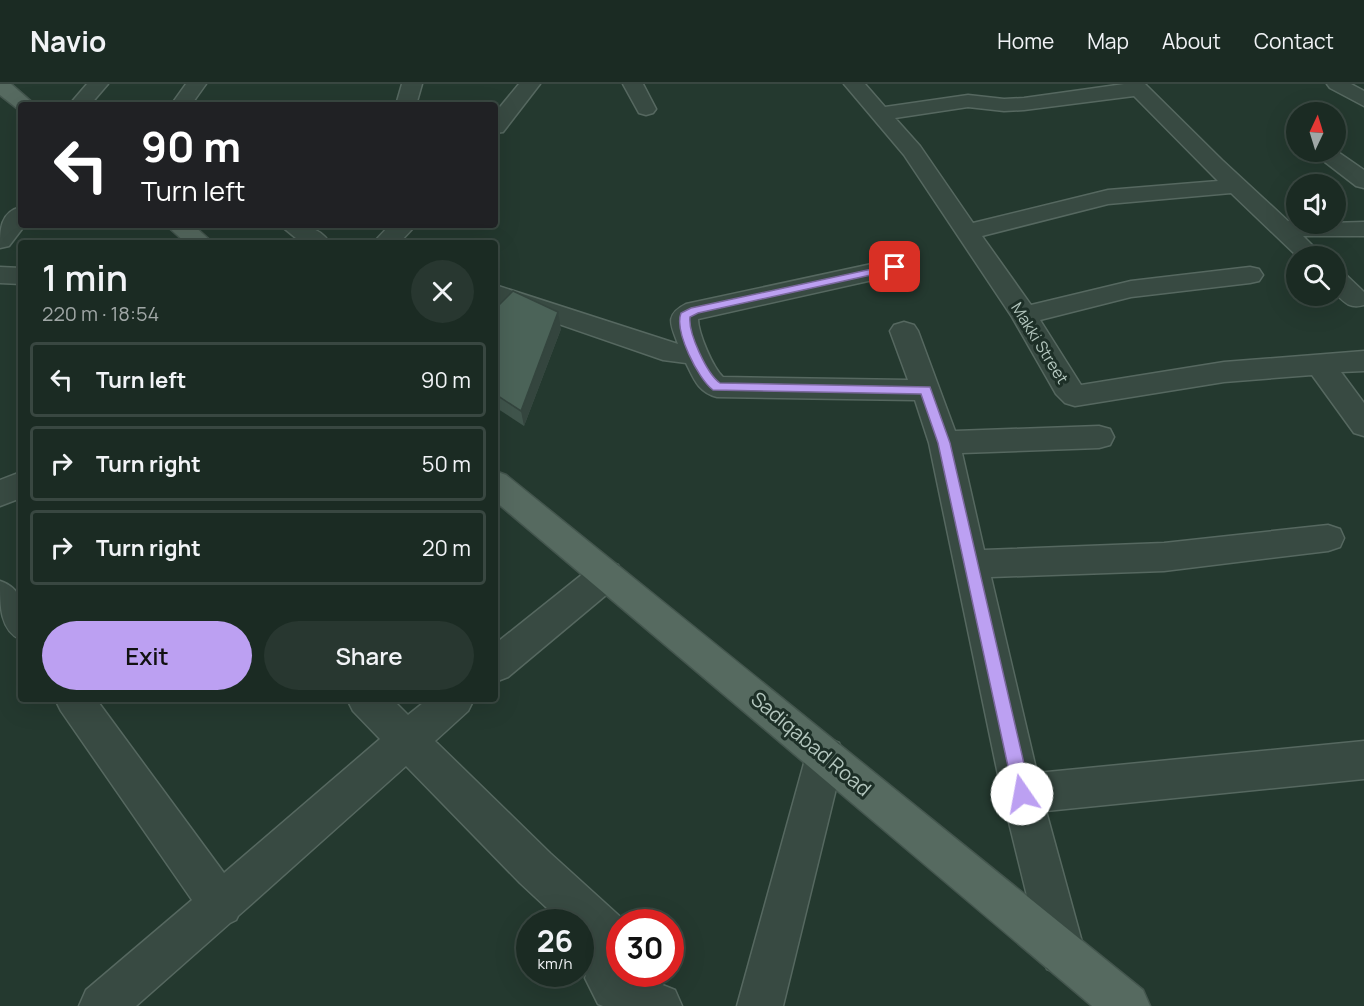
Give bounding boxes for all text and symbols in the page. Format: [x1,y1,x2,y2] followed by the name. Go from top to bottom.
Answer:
[30,22,106,60] text: Navio
[997,27,1054,55] text: Home
[1087,27,1129,55] text: Map
[1162,27,1221,55] text: About
[1254,27,1334,55] text: Contact
[1286,102,1346,162] north arrow
[1286,102,1346,306] map controls
[141,117,241,175] text: 90 m
[42,126,120,204] icon: left
[141,172,245,209] text: Turn left
[1286,174,1346,234] button: sound
[869,241,920,292] pin
[1286,246,1346,306] button: search
[878,250,911,283] icon: arrive
[42,253,128,302] text: 1 min
[411,260,474,323] button: close
[1006,298,1074,388] street label: Makki Street
[42,300,159,327] text: 220 m · 18:54
[45,363,78,396] icon: left
[96,365,186,395] text: Turn left
[421,365,471,395] text: 90 m
[45,447,78,480] icon: right
[96,449,201,479] text: Turn right
[422,449,471,479] text: 50 m
[45,531,78,564] icon: right
[96,533,201,563] text: Turn right
[422,533,471,563] text: 20 m
[42,621,252,690] button: Exit
[264,621,474,690] button: Share
[746,685,877,802] street label: Sadiqabad Road
[990,762,1054,826] position arrow
[606,909,684,987] speed limit sign: 30
[537,920,573,961] text: 26
[538,953,572,974] text: km/h

